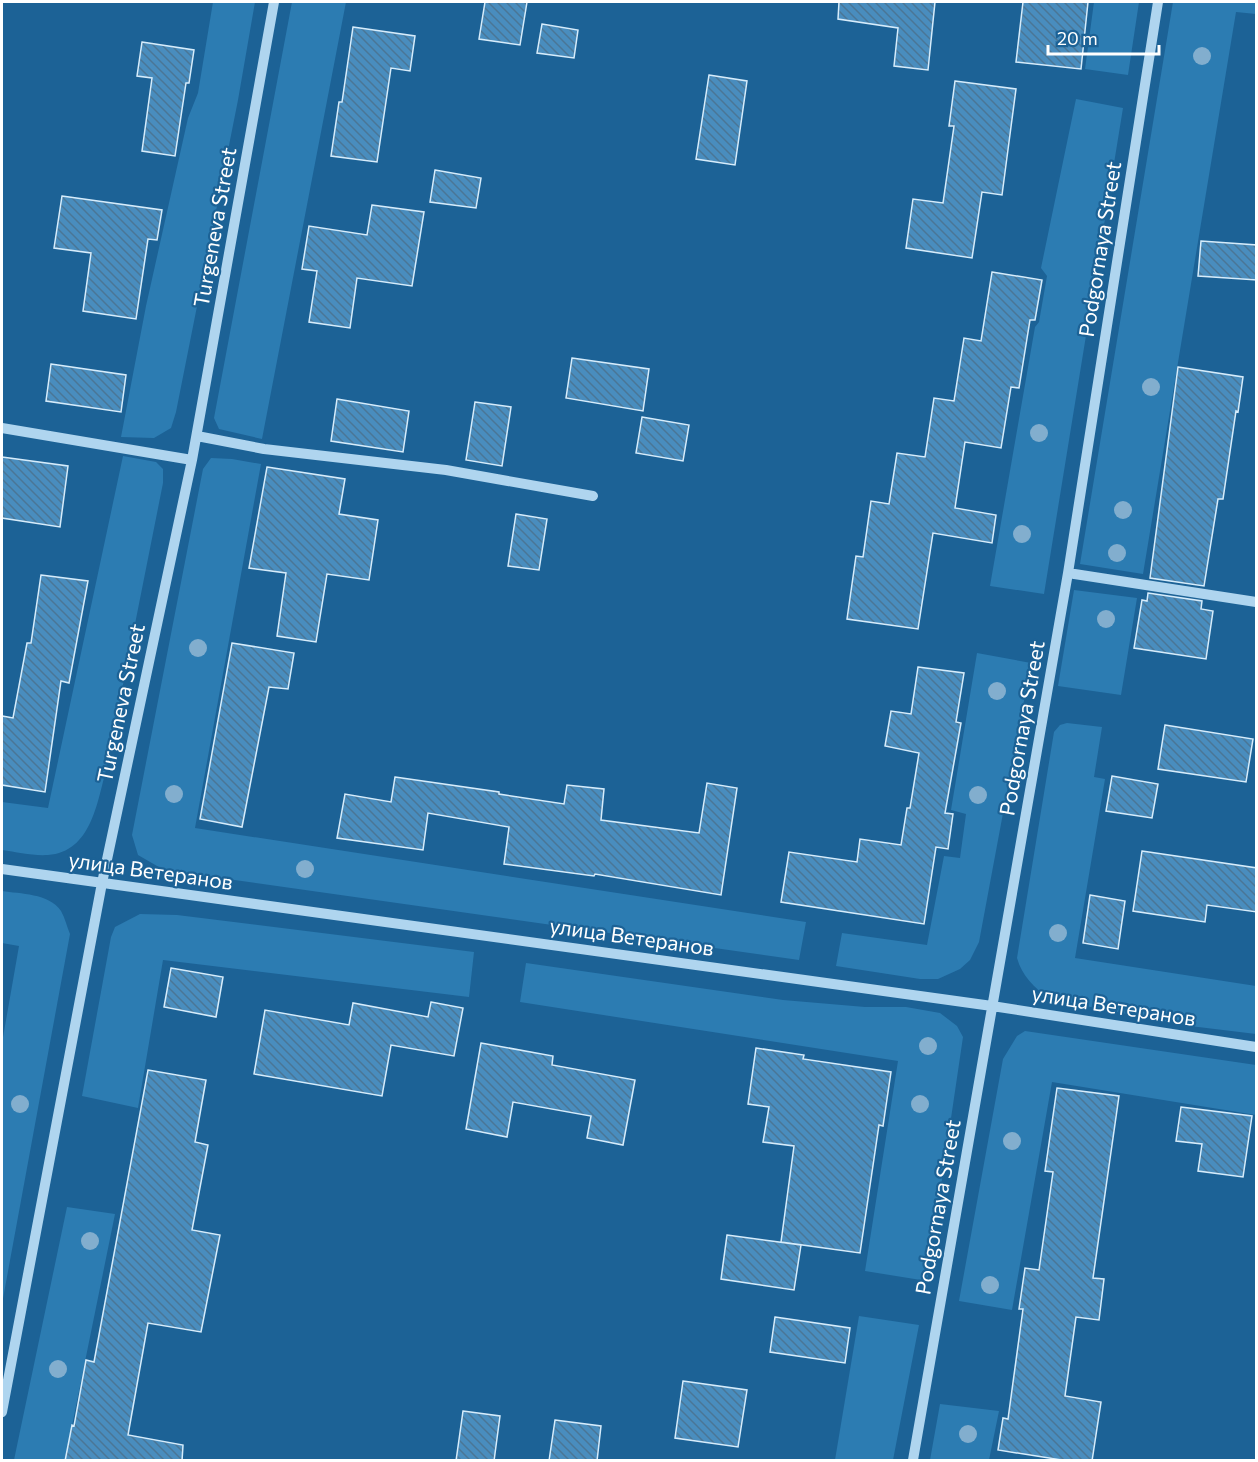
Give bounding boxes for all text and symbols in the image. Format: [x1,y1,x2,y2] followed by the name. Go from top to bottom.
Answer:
[1048,18,1159,56] scale bar
[1057,27,1098,49] text: 20 m
[188,145,240,309] street label: Turgeneva Street
[1073,159,1125,339] street label: Podgornaya Street
[91,621,149,785] street label: Turgeneva Street
[993,638,1049,818] street label: Podgornaya Street
[67,846,235,894] street label: улица Ветеранов
[548,912,716,960] street label: улица Ветеранов
[1030,980,1198,1030] street label: улица Ветеранов
[909,1117,965,1297] street label: Podgornaya Street

